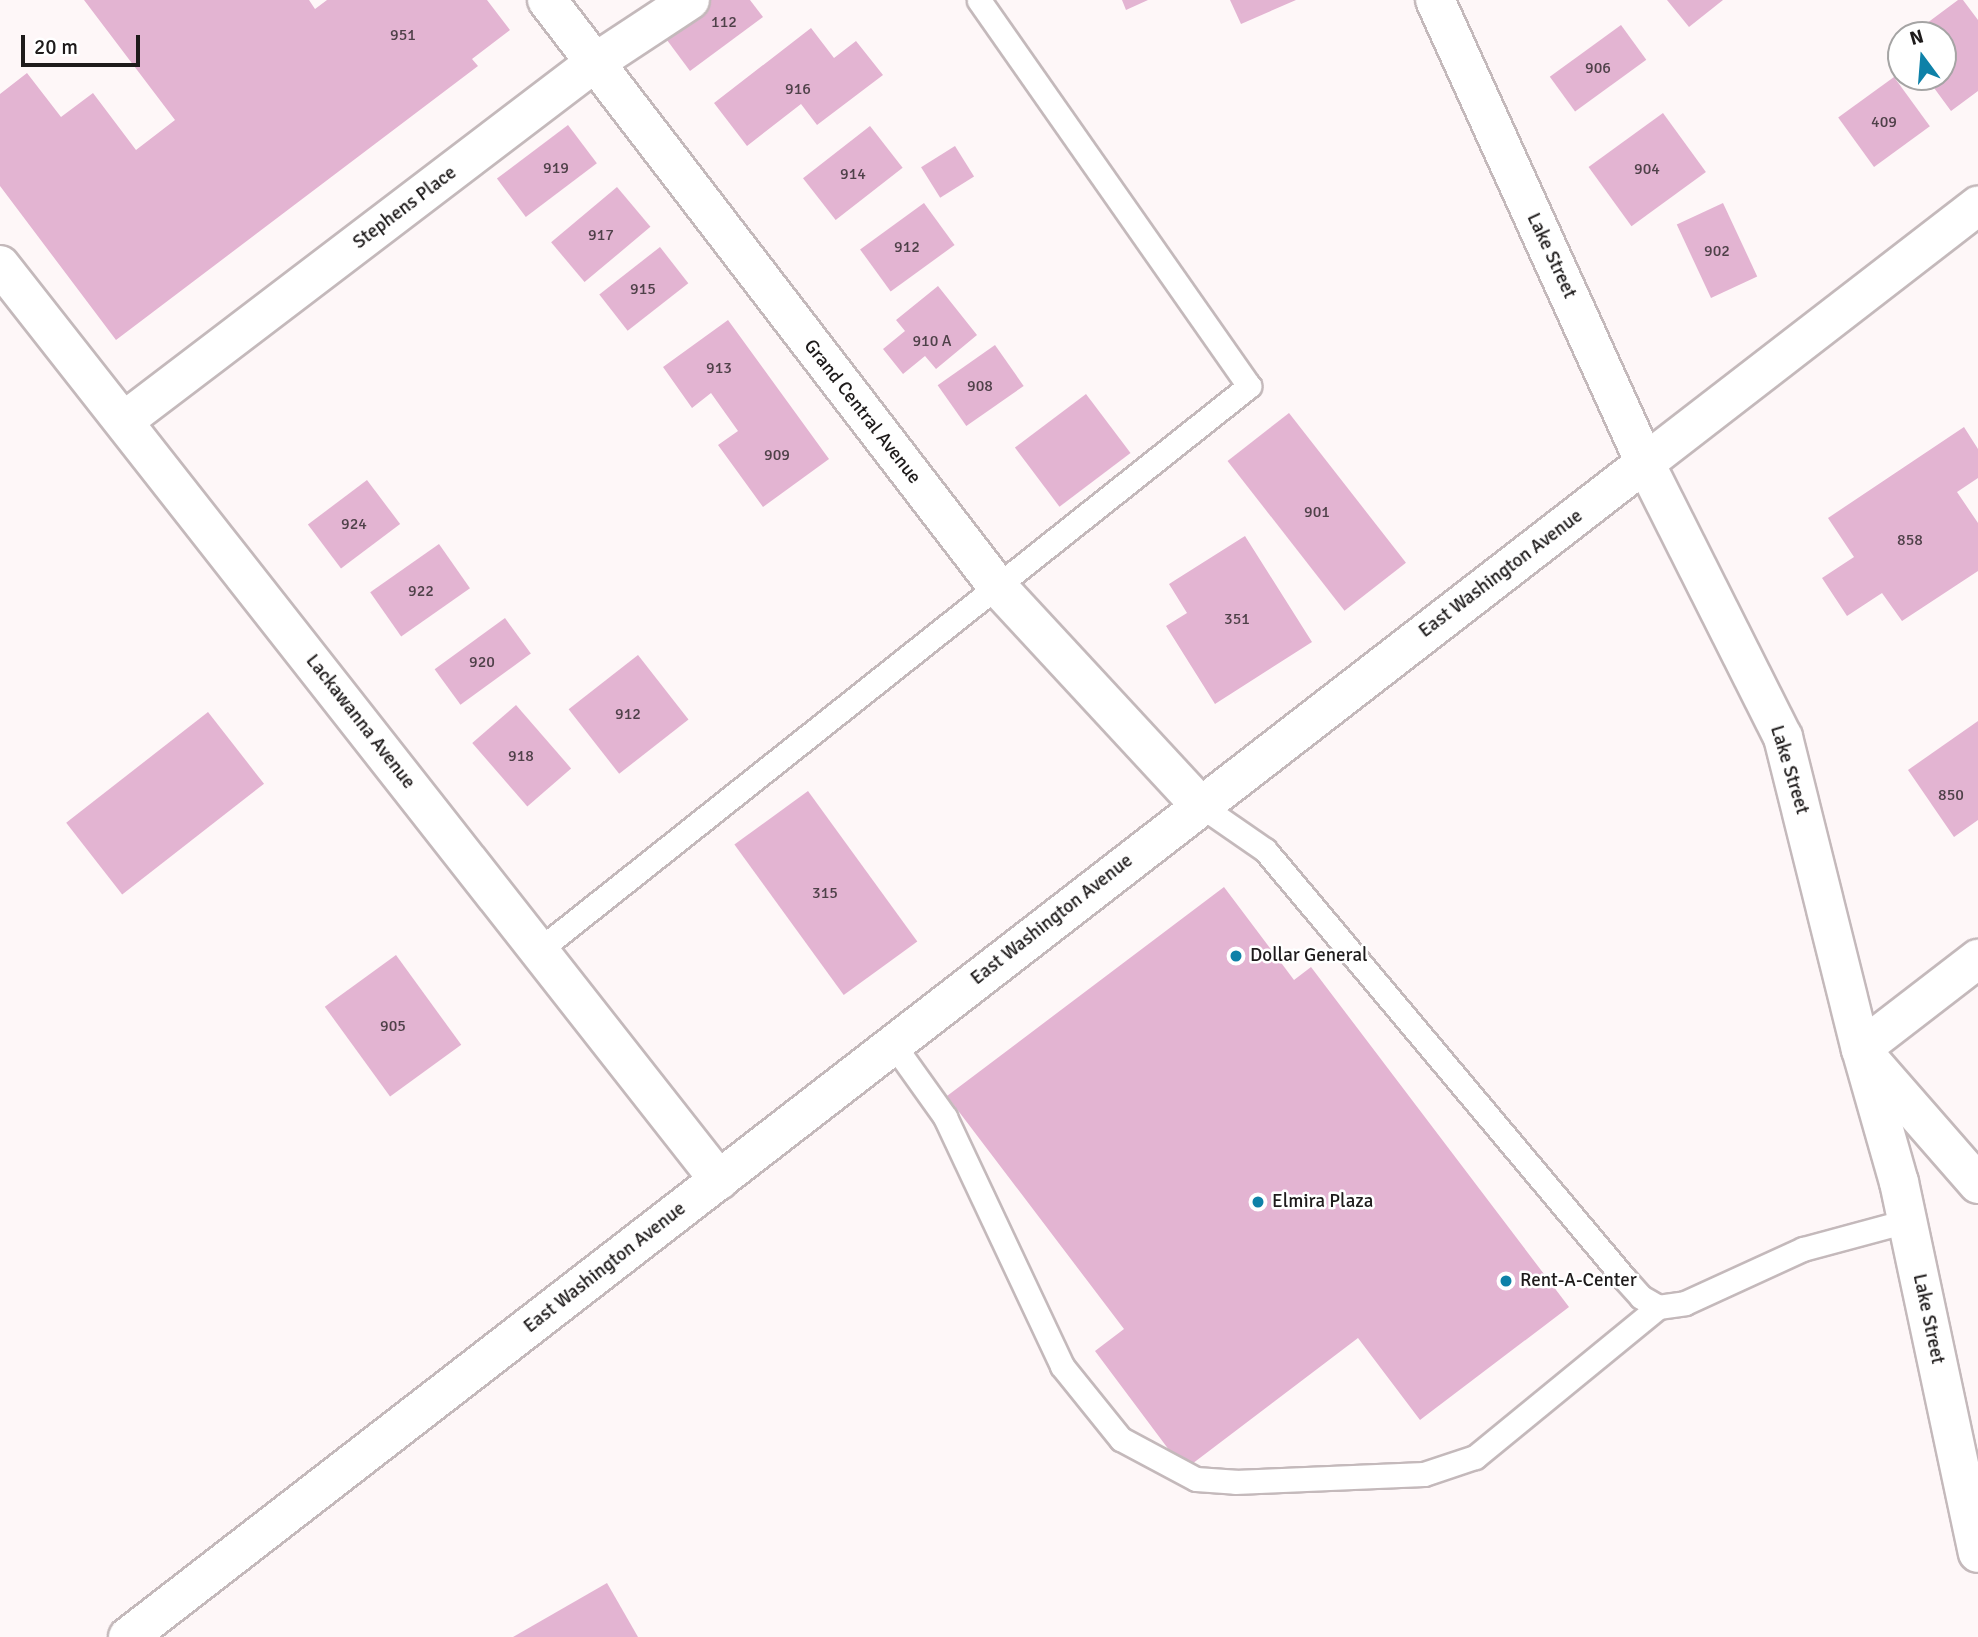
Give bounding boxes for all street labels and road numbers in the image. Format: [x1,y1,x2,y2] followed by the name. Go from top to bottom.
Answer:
[349,162,461,254] street label: Stephens Place
[1521,210,1581,302] street label: Lake Street
[799,335,925,489] street label: Grand Central Avenue
[1415,505,1587,643] street label: East Washington Avenue
[300,650,420,794] street label: Lackawanna Avenue
[1765,723,1813,817] street label: Lake Street
[967,850,1137,990] street label: East Washington Avenue
[520,1198,690,1338] street label: East Washington Avenue
[1907,1272,1949,1366] street label: Lake Street

